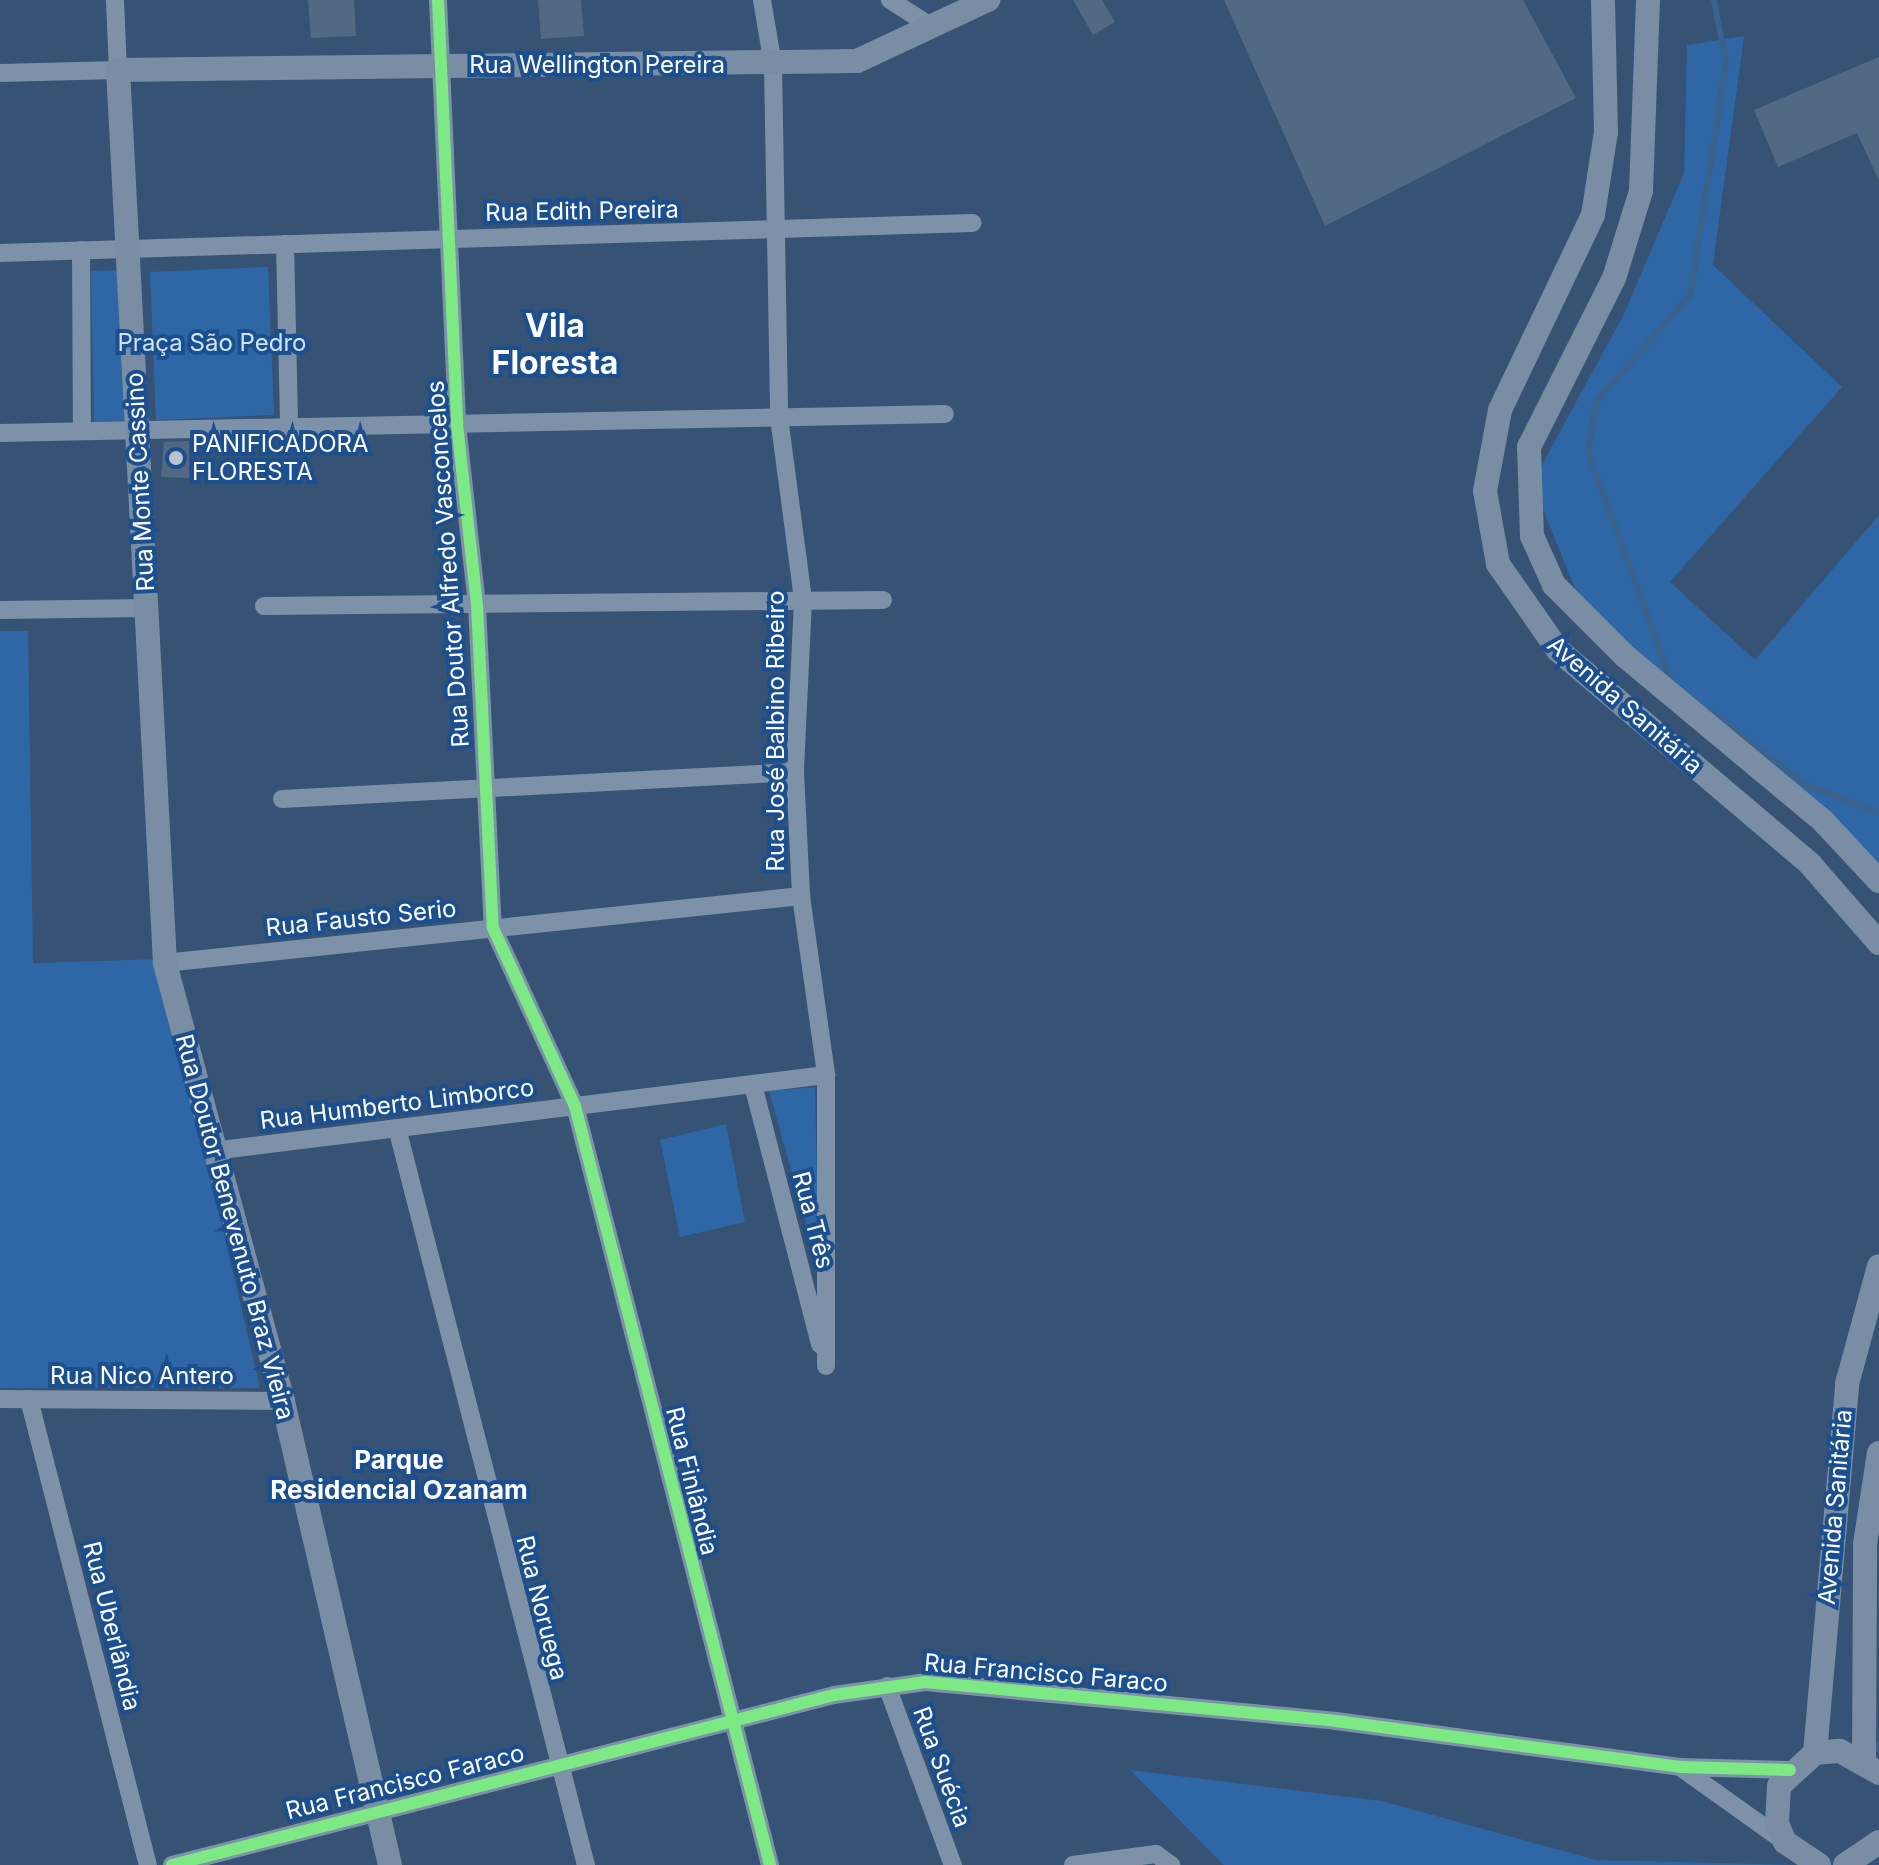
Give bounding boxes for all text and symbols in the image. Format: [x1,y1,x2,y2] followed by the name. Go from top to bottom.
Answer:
[469,51,725,79] street label: Rua Wellington Pereira
[485,195,679,227] street label: Rua Edith Pereira
[492,308,618,383] district label: Vila Floresta
[118,329,306,357] park label: Praça São Pedro
[120,372,160,592] street label: Rua Monte Cassino
[421,380,475,748] street label: Rua Doutor Alfredo Vasconcelos
[192,430,369,486] place label: PANIFICADORA FLORESTA
[167,449,185,467] marker: PANIFICADORA FLORESTA
[762,591,790,871] street label: Rua José Balbino Ribeiro
[1542,630,1708,780] street label: Avenida Sanitária
[264,894,458,942] street label: Rua Fausto Serio
[170,1031,300,1423] street label: Rua Doutor Benevenuto Braz Vieira
[258,1073,536,1135] street label: Rua Humberto Limborco
[786,1168,840,1272] street label: Rua Três
[50,1362,234,1390] street label: Rua Nico Antero
[660,1404,724,1558] street label: Rua Finlândia
[1812,1408,1858,1606] street label: Avenida Sanitária
[270,1444,528,1506] district label: Parque Residencial Ozanam
[510,1533,574,1683] street label: Rua Noruega
[77,1538,147,1714] street label: Rua Uberlândia
[923,1648,1169,1698] street label: Rua Francisco Faraco
[907,1703,977,1831] street label: Rua Suécia
[283,1738,527,1826] street label: Rua Francisco Faraco

